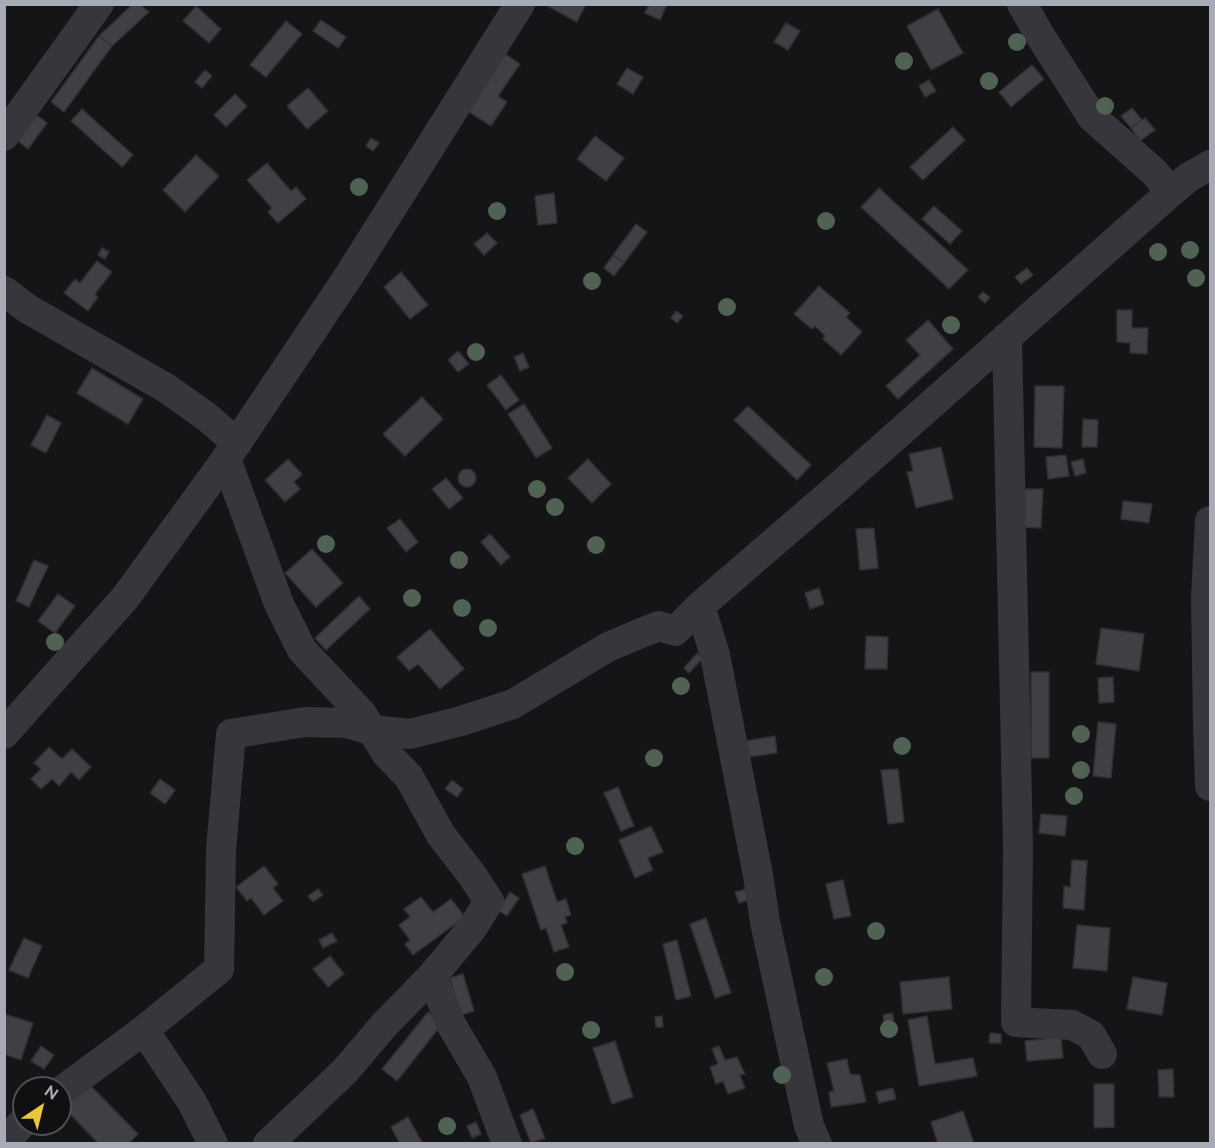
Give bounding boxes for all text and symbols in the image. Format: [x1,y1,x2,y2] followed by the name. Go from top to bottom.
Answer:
[12,1076,72,1136] north arrow
[41,1081,62,1104] text: N

